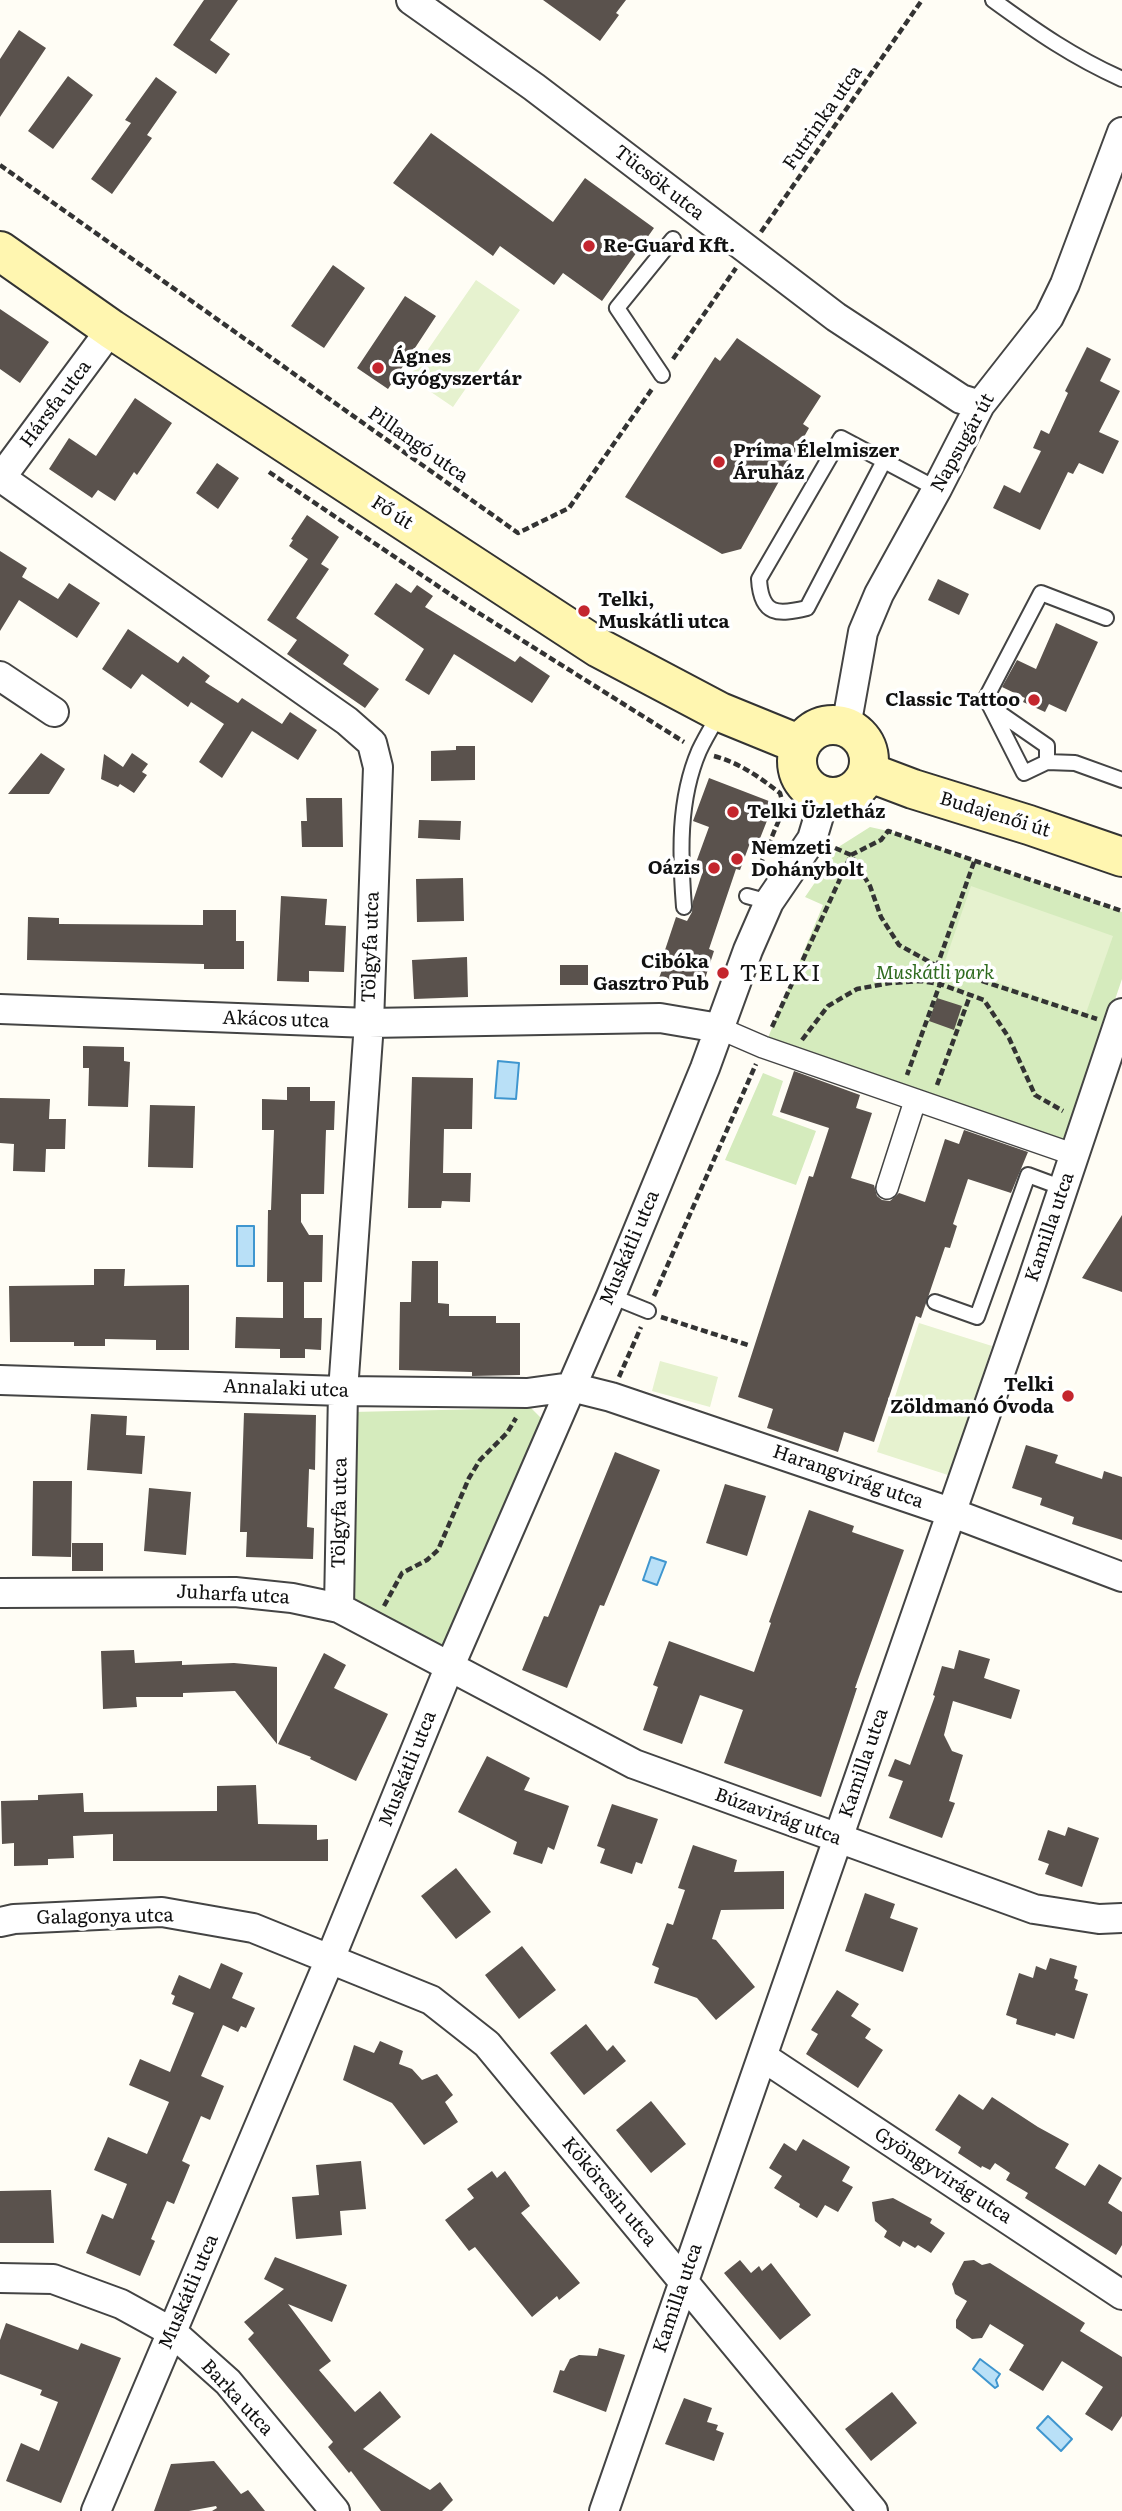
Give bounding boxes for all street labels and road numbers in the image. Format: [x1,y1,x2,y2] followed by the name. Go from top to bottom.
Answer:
[779,61,867,175] street label: Futrinka utca
[609,141,709,225] street label: Tücsök utca
[16,356,96,452] street label: Hársfa utca
[927,390,999,496] street label: Napsugár út
[364,402,472,488] street label: Pillangó utca
[367,491,417,535] street label: Fő út
[937,787,1053,843] street label: Budajenői út
[358,891,384,1003] street label: Tölgyfa utca
[222,1007,330,1033] street label: Akácos utca
[1021,1169,1079,1285] street label: Kamilla utca
[595,1187,665,1309] street label: Muskátli utca
[223,1375,349,1403] street label: Annalaki utca
[769,1440,927,1514] street label: Harangvirág utca
[328,1457,352,1569] street label: Tölgyfa utca
[176,1581,290,1609] street label: Juharfa utca
[835,1705,893,1821] street label: Kamilla utca
[374,1708,442,1830] street label: Muskátli utca
[711,1783,845,1851] street label: Búzavirág utca
[36,1904,174,1930] street label: Galagonya utca
[870,2123,1016,2229] street label: Gyöngyvirág utca
[557,2133,661,2251] street label: Kökörcsin utca
[154,2231,224,2353] street label: Muskátli utca
[649,2240,707,2356] street label: Kamilla utca
[196,2355,278,2441] street label: Barka utca

